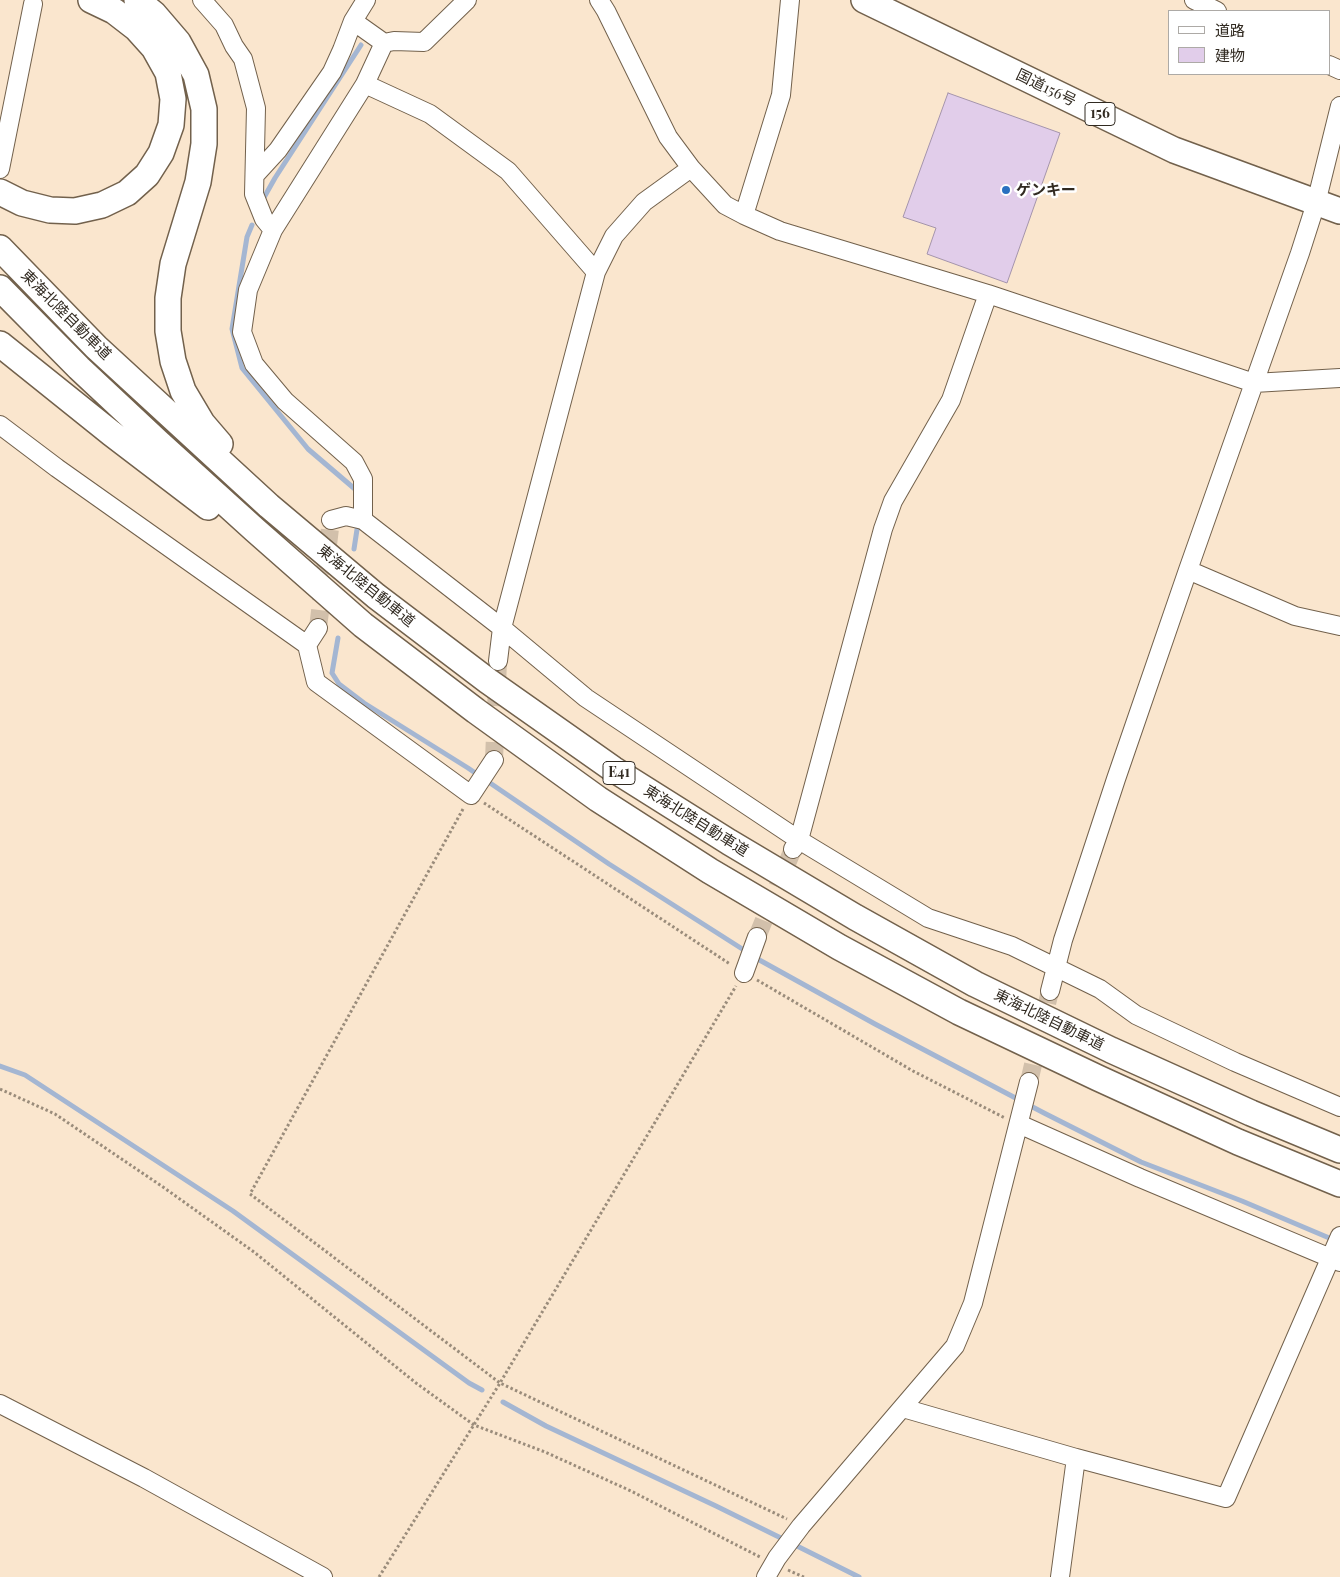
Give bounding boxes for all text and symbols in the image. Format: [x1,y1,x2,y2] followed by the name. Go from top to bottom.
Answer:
[1168,10,1330,75] legend
[1215,20,1245,40] text: 道路
[1215,45,1245,65] text: 建物
[1013,66,1079,110] street label: 国道156号
[1085,102,1115,126] road number: 156
[1016,181,1076,199] place label: ゲンキー
[1000,184,1012,196] marker: ゲンキー
[17,266,115,364] street label: 東海北陸自動車道
[314,541,418,631] street label: 東海北陸自動車道
[603,761,635,784] road number: E41
[640,782,752,860] street label: 東海北陸自動車道
[991,986,1107,1054] street label: 東海北陸自動車道

